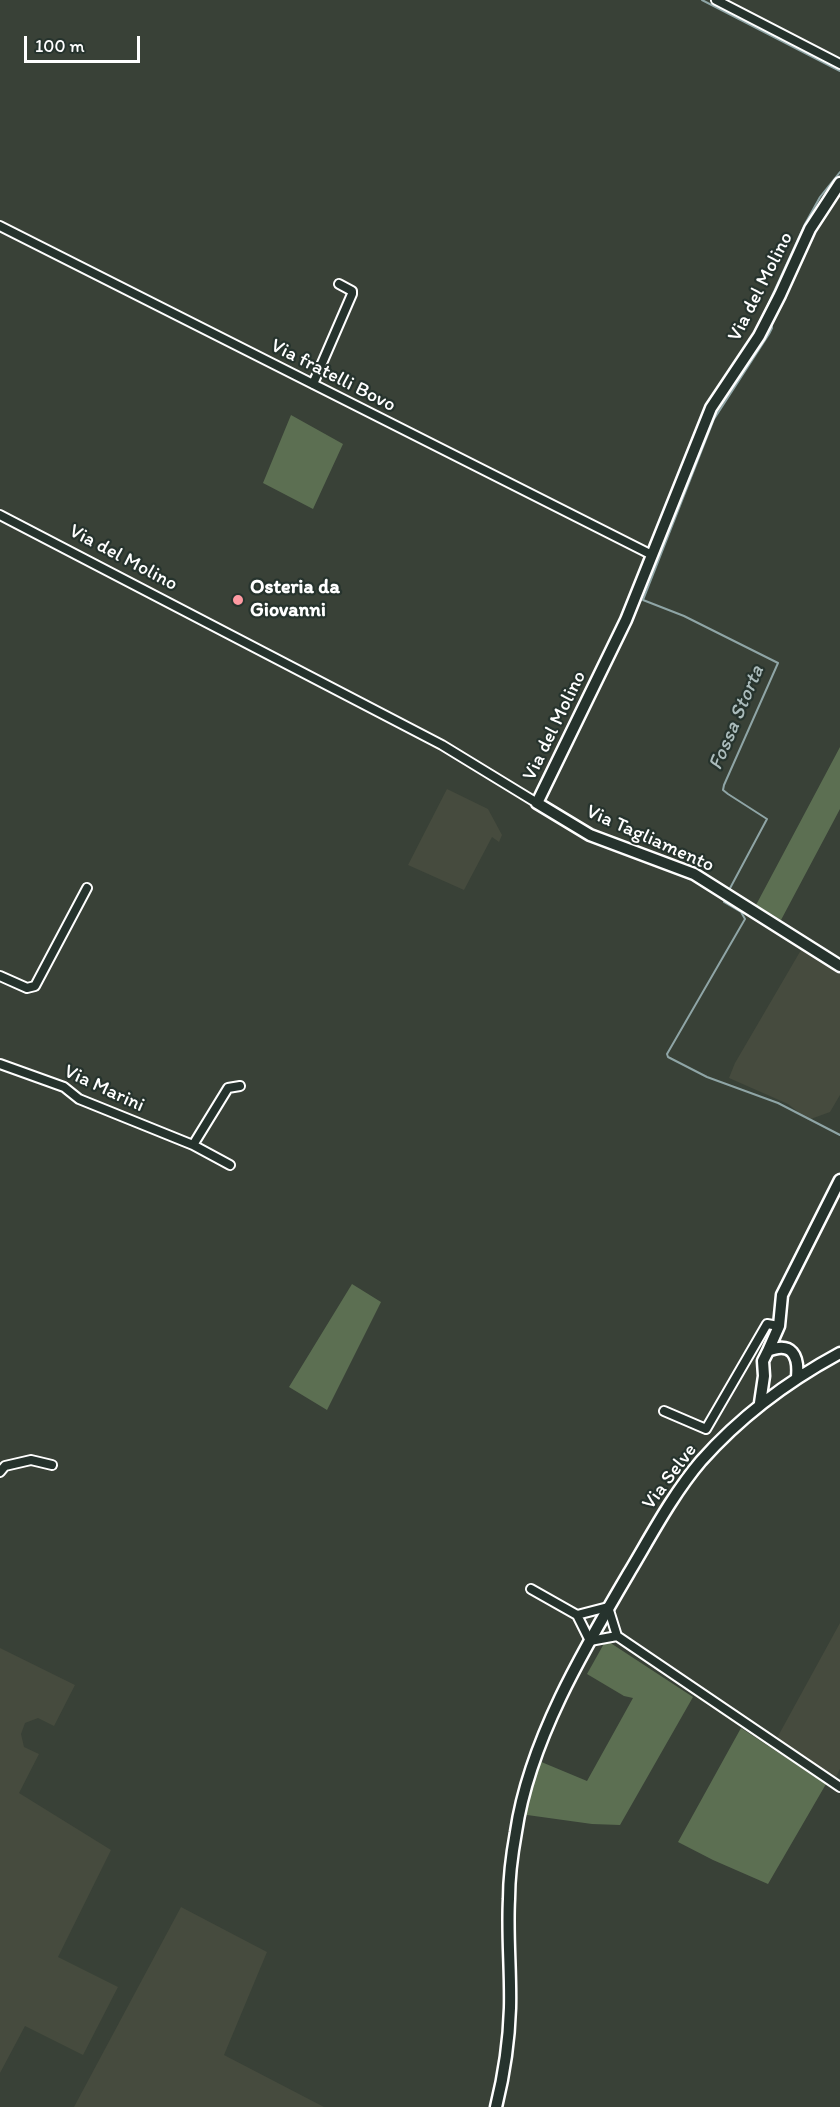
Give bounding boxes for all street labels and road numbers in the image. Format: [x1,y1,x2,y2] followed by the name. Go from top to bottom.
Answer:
[723,228,799,346] street label: Via del Molino
[266,334,400,418] street label: Via fratelli Bovo
[65,519,181,597] street label: Via del Molino
[518,667,592,785] street label: Via del Molino
[582,800,718,878] street label: Via Tagliamento
[60,1060,148,1118] street label: Via Marini
[637,1439,703,1515] street label: Via Selve

